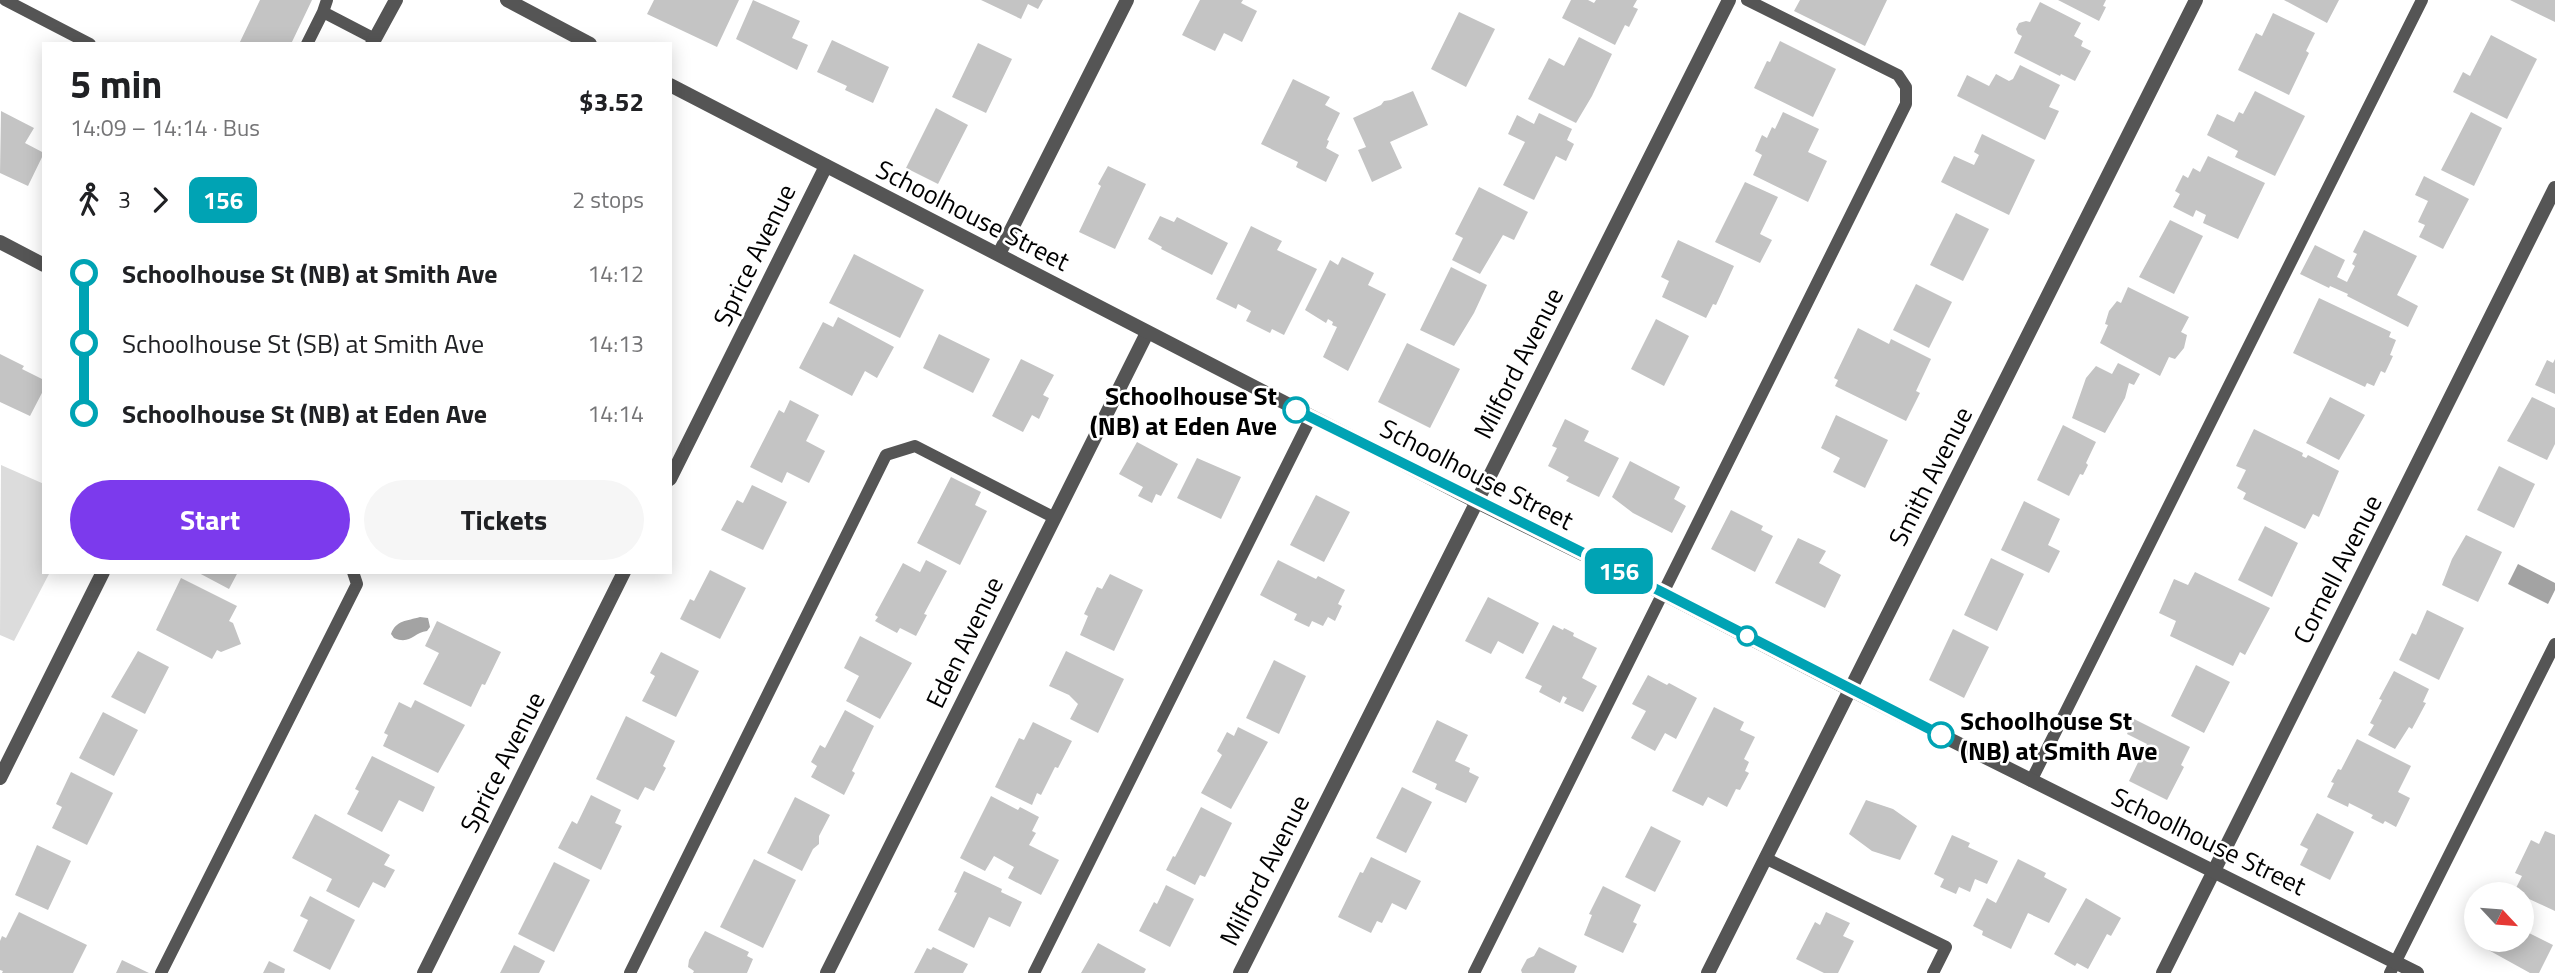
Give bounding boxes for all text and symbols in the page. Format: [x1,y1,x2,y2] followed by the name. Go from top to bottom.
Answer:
[70,55,162,113] text: 5 min
[579,82,644,121] text: $3.52
[70,110,260,145] text: 14:09 – 14:14 · Bus
[870,149,1076,281] street label: Schoolhouse Street
[703,177,805,333] street label: Sprice Avenue
[70,181,108,219] icon: walk
[141,181,179,219] icon: forward
[118,182,131,217] text: 3
[203,182,243,218] text: 156
[572,182,644,217] text: 2 stops
[122,254,497,293] text: Schoolhouse St (NB) at Smith Ave
[587,256,644,291] text: 14:12
[1463,281,1573,445] street label: Milford Avenue
[122,324,484,363] text: Schoolhouse St (SB) at Smith Ave
[587,326,644,361] text: 14:13
[1090,376,1277,445] place label: Schoolhouse St (NB) at Eden Ave
[122,394,487,433] text: Schoolhouse St (NB) at Eden Ave
[587,396,644,431] text: 14:14
[1283,397,1309,423] marker: Schoolhouse St (NB) at Eden Ave
[1878,400,1982,552] street label: Smith Avenue
[1374,408,1580,540] street label: Schoolhouse Street
[70,480,350,560] button: Start
[364,480,644,560] button: Tickets
[2283,488,2391,650] street label: Cornell Avenue
[1579,548,1659,594] line badge: 156
[1599,553,1639,589] text: 156
[915,570,1013,714] street label: Eden Avenue
[1737,626,1757,646] unlabelled marker
[450,685,554,839] street label: Sprice Avenue
[1960,701,2158,770] place label: Schoolhouse St (NB) at Smith Ave
[1928,722,1954,748] marker: Schoolhouse St (NB) at Smith Ave
[2105,777,2313,905] street label: Schoolhouse Street
[1209,788,1319,952] street label: Milford Avenue
[2464,882,2534,952] north arrow
[2464,882,2534,952] map controls

